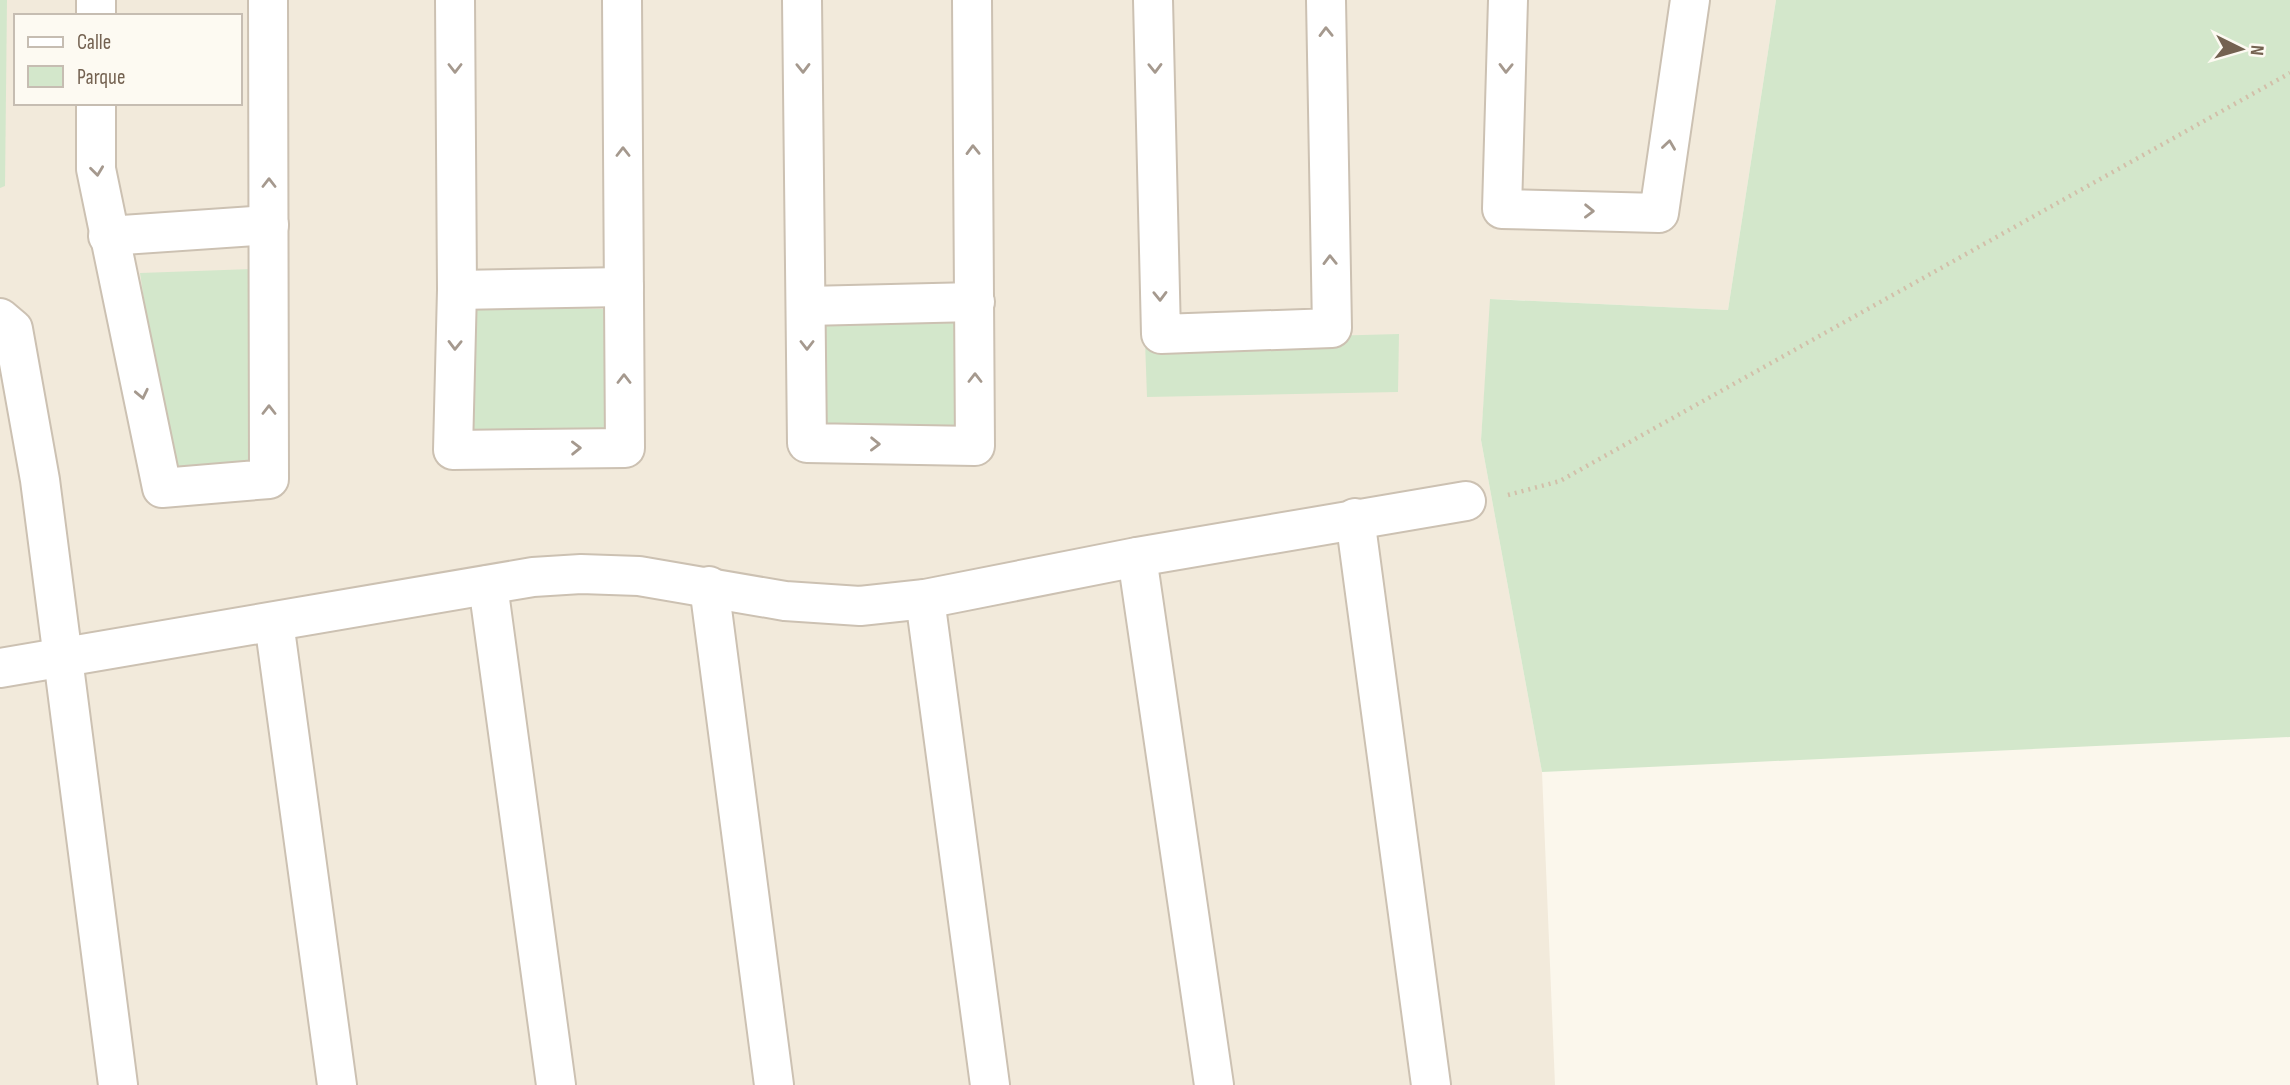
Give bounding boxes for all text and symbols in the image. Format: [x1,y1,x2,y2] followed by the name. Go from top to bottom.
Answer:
[14,14,242,105] legend
[2206,14,2276,84] north arrow
[1319,27,1334,38] one-way arrow
[77,30,111,55] text: Calle
[2245,44,2268,56] text: N
[448,63,463,74] one-way arrow
[795,63,811,74] one-way arrow
[1147,63,1163,74] one-way arrow
[1498,63,1514,74] one-way arrow
[77,65,125,90] text: Parque
[1661,139,1676,151] one-way arrow
[966,144,981,155] one-way arrow
[615,146,631,157] one-way arrow
[89,166,104,177] one-way arrow
[261,177,277,188] one-way arrow
[1584,203,1595,219] one-way arrow
[1323,254,1338,265] one-way arrow
[1152,291,1168,301] one-way arrow
[448,339,463,350] one-way arrow
[799,340,815,350] one-way arrow
[967,372,983,382] one-way arrow
[616,374,632,384] one-way arrow
[134,388,149,400] one-way arrow
[261,405,277,415] one-way arrow
[870,436,881,452] one-way arrow
[571,440,582,456] one-way arrow

